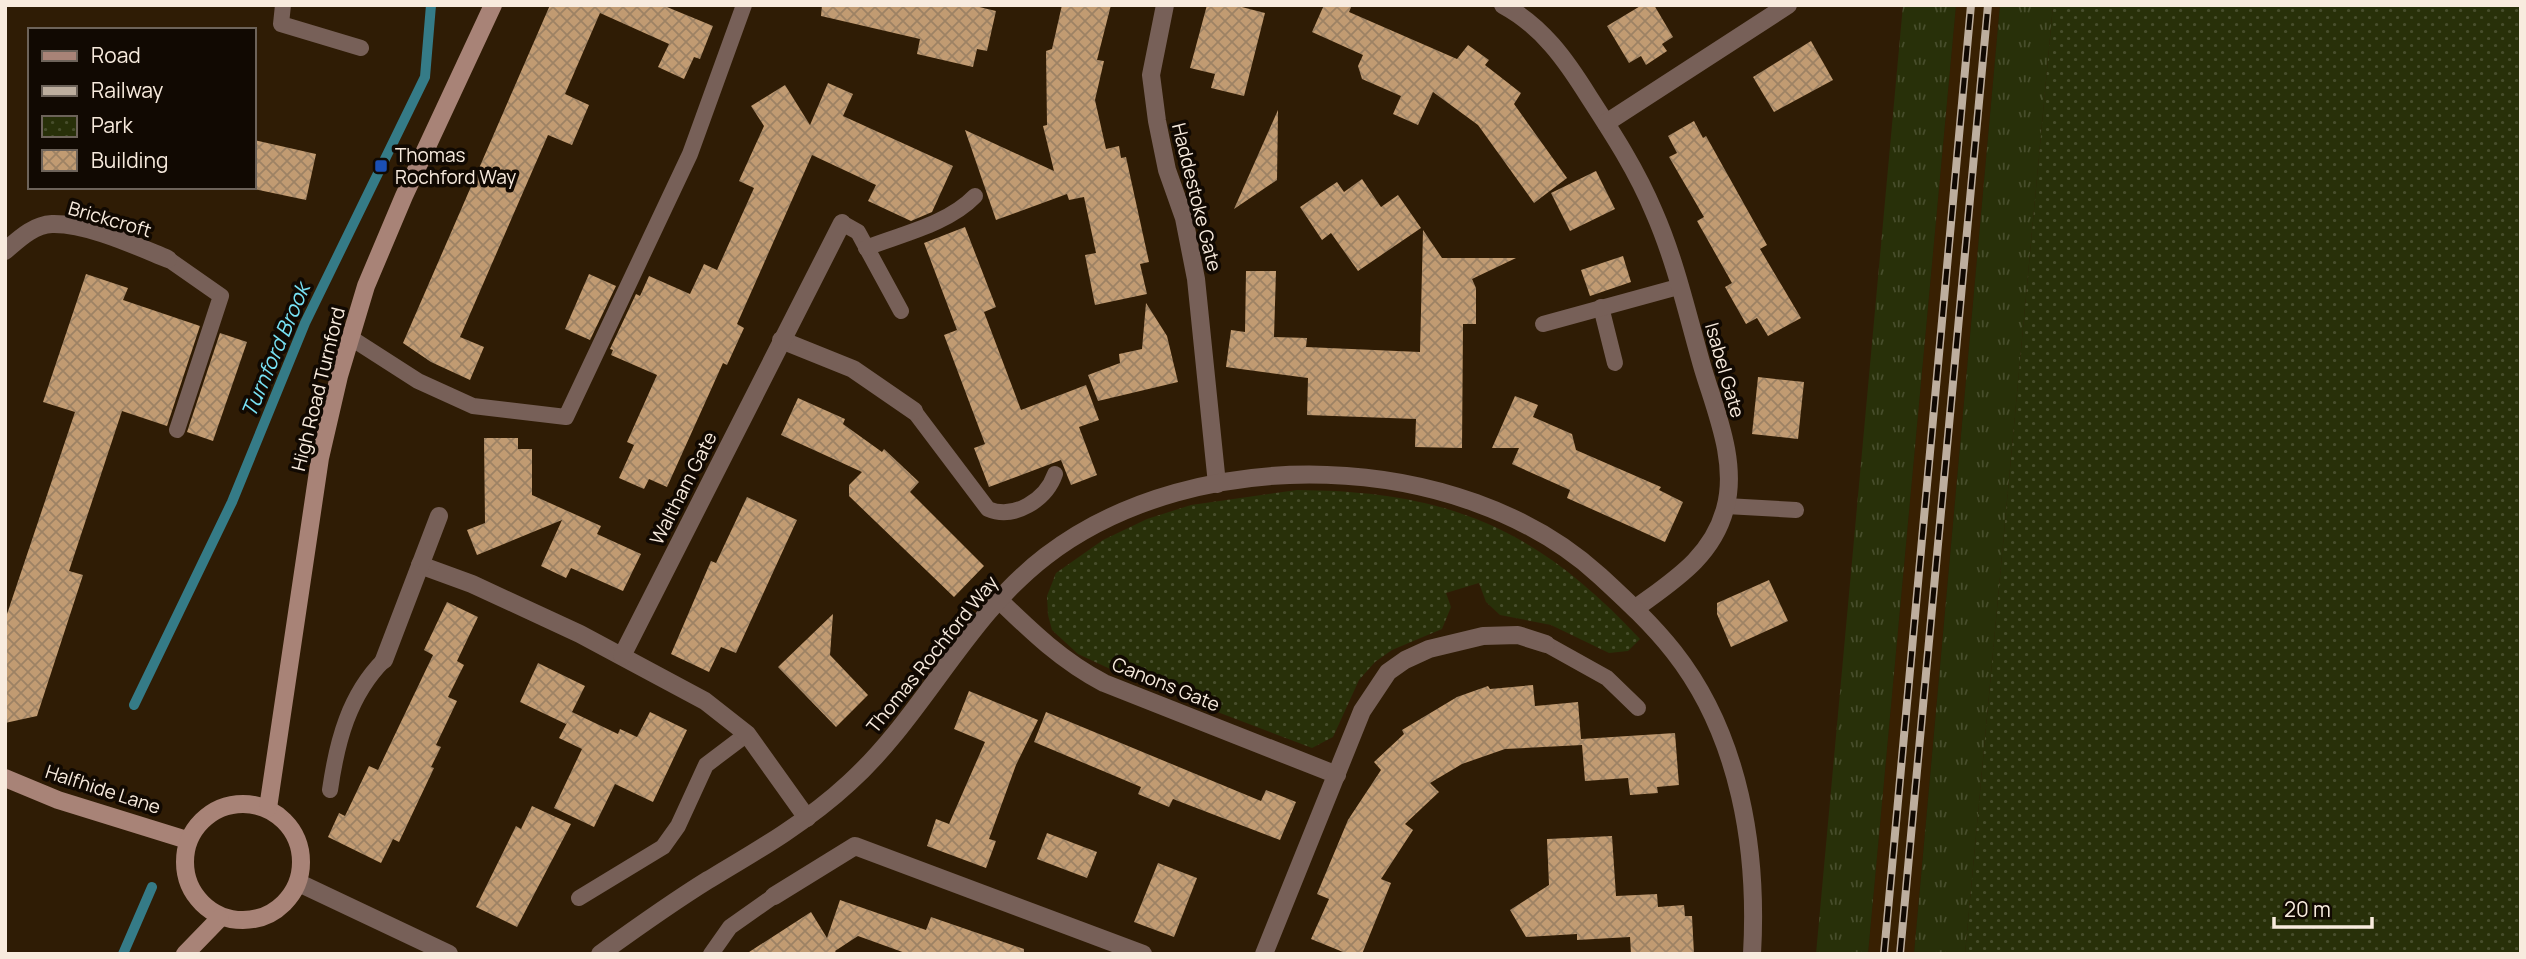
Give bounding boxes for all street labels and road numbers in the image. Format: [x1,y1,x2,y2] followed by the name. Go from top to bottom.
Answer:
[1166,120,1228,274] street label: Haddestoke Gate
[65,195,155,243] street label: Brickcroft
[285,304,351,474] street label: High Road Turnford
[1699,319,1751,421] street label: Isabel Gate
[643,427,723,549] street label: Waltham Gate
[860,570,1004,738] street label: Thomas Rochford Way
[1108,651,1224,717] street label: Canons Gate
[42,758,164,820] street label: Halfhide Lane

